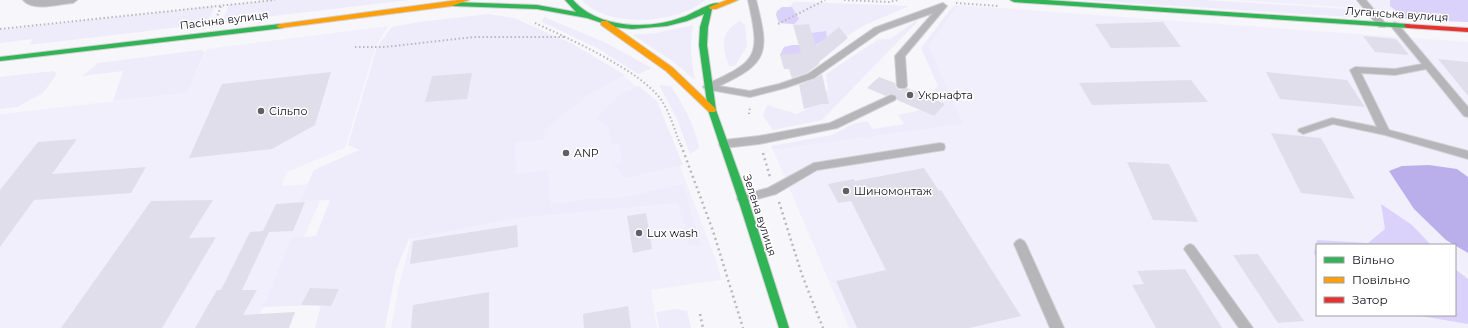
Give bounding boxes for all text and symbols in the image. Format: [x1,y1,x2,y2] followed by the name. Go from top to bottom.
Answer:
[1345,3,1449,25] street label: Луганська вулиця
[179,8,269,32] street label: Пасічна вулиця
[918,88,973,102] place label: Укрнафта
[905,90,915,100] marker: Укрнафта
[269,104,307,118] place label: Сільпо
[256,106,266,116] marker: Сільпо
[574,146,599,160] place label: ANP
[561,148,571,158] marker: ANP
[740,172,780,258] street label: Зелена вулиця
[854,184,932,198] place label: Шиномонтаж
[841,186,851,196] marker: Шиномонтаж
[647,226,698,240] place label: Lux wash
[634,228,644,238] marker: Lux wash
[1316,244,1456,316] legend
[1352,252,1395,267] text: Вільно
[1352,272,1411,287] text: Повільно
[1352,292,1388,307] text: Затор

